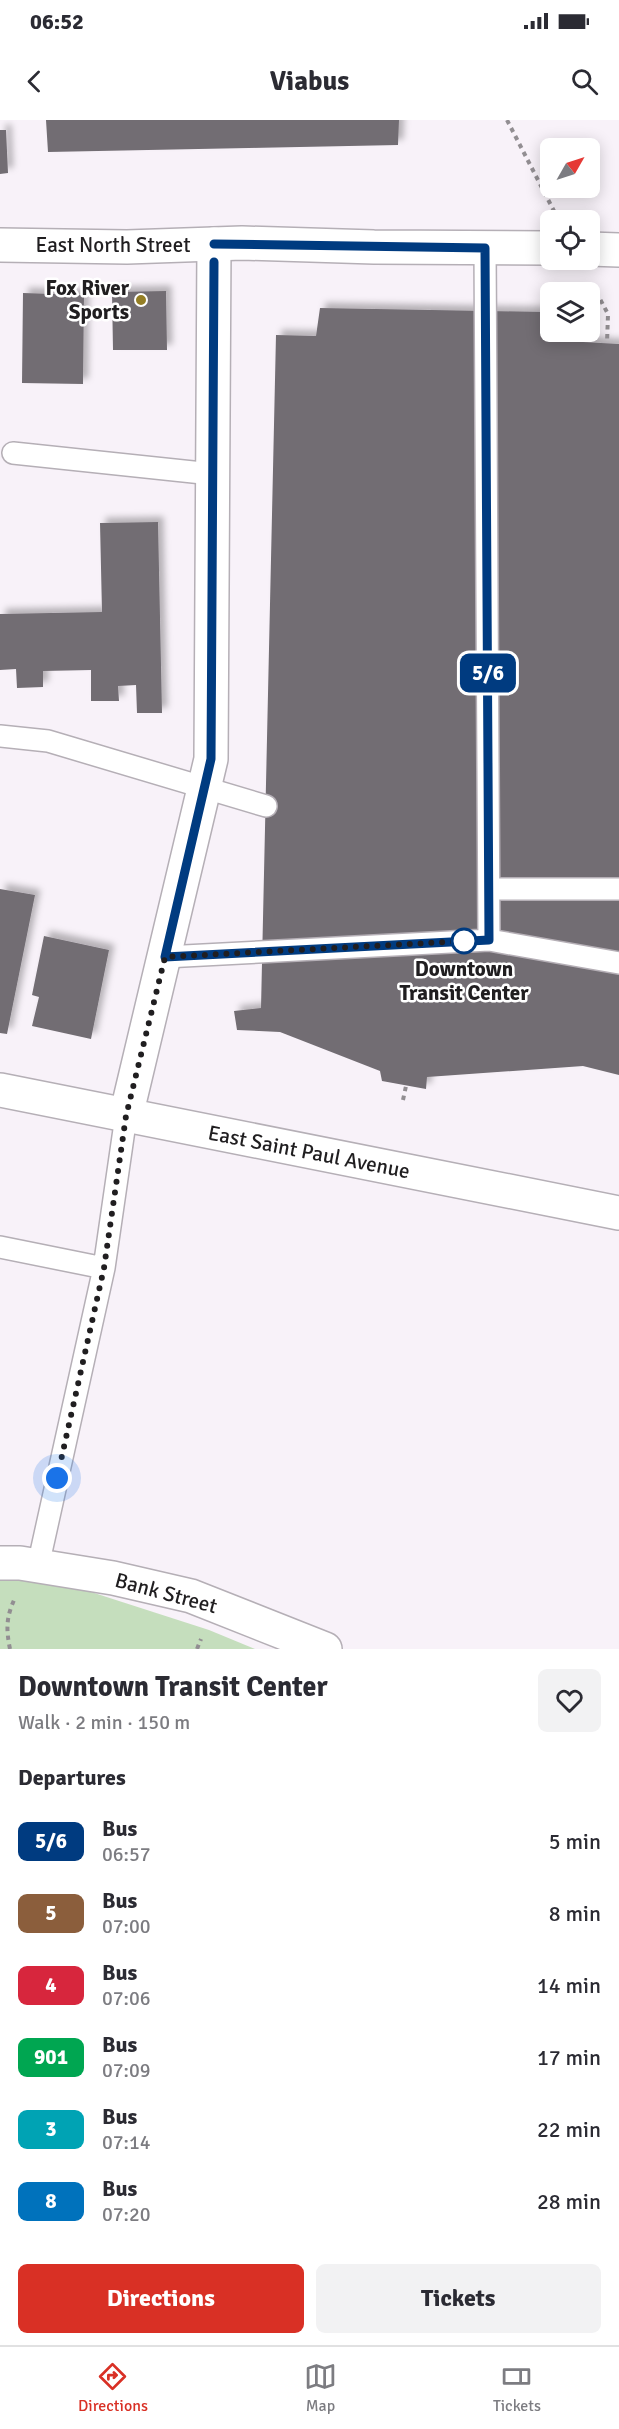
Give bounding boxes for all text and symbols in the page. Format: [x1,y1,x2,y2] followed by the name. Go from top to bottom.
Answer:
[30,8,84,35] text: 06:52
[18,65,51,98] icon: back
[270,65,349,98] text: Viabus
[568,65,601,98] icon: search
[540,138,600,198] north arrow
[540,138,600,342] map controls
[540,210,600,270] button: locate
[35,232,191,258] street label: East North Street
[45,275,130,325] place label: Fox River Sports
[540,282,600,342] button: layers
[134,293,148,307] marker: Fox River Sports
[454,654,522,692] line badge: 5/6
[472,660,504,686] text: 5/6
[451,928,477,954] marker: Downtown Transit Center
[399,956,529,1006] place label: Downtown Transit Center
[206,1120,412,1184] street label: East Saint Paul Avenue
[42,1463,72,1493] your location
[112,1567,220,1619] street label: Bank Street
[538,1669,601,1732] button: heart
[18,1670,328,1704] text: Downtown Transit Center
[18,1710,190,1735] text: Walk · 2 min · 150 m
[18,1764,126,1791] text: Departures
[102,1815,137,1842] text: Bus
[35,1828,67,1854] text: 5/6
[549,1828,601,1855] text: 5 min
[102,1842,151,1867] text: 06:57
[102,1887,137,1914] text: Bus
[45,1900,57,1926] text: 5
[549,1900,601,1927] text: 8 min
[102,1914,151,1939] text: 07:00
[102,1959,137,1986] text: Bus
[45,1972,57,1998] text: 4
[537,1972,601,1999] text: 14 min
[102,1986,151,2011] text: 07:06
[102,2031,137,2058] text: Bus
[34,2044,68,2070] text: 901
[537,2044,601,2071] text: 17 min
[102,2058,151,2083] text: 07:09
[102,2103,137,2130] text: Bus
[45,2116,57,2142] text: 3
[537,2116,601,2143] text: 22 min
[102,2130,151,2155] text: 07:14
[102,2175,137,2202] text: Bus
[45,2188,57,2214] text: 8
[537,2188,601,2215] text: 28 min
[102,2202,151,2227] text: 07:20
[18,2264,304,2333] button: Directions
[316,2264,601,2333] button: Tickets
[78,2360,148,2416] tab: Directions
[304,2360,337,2416] tab: Map
[493,2360,541,2416] tab: Tickets

